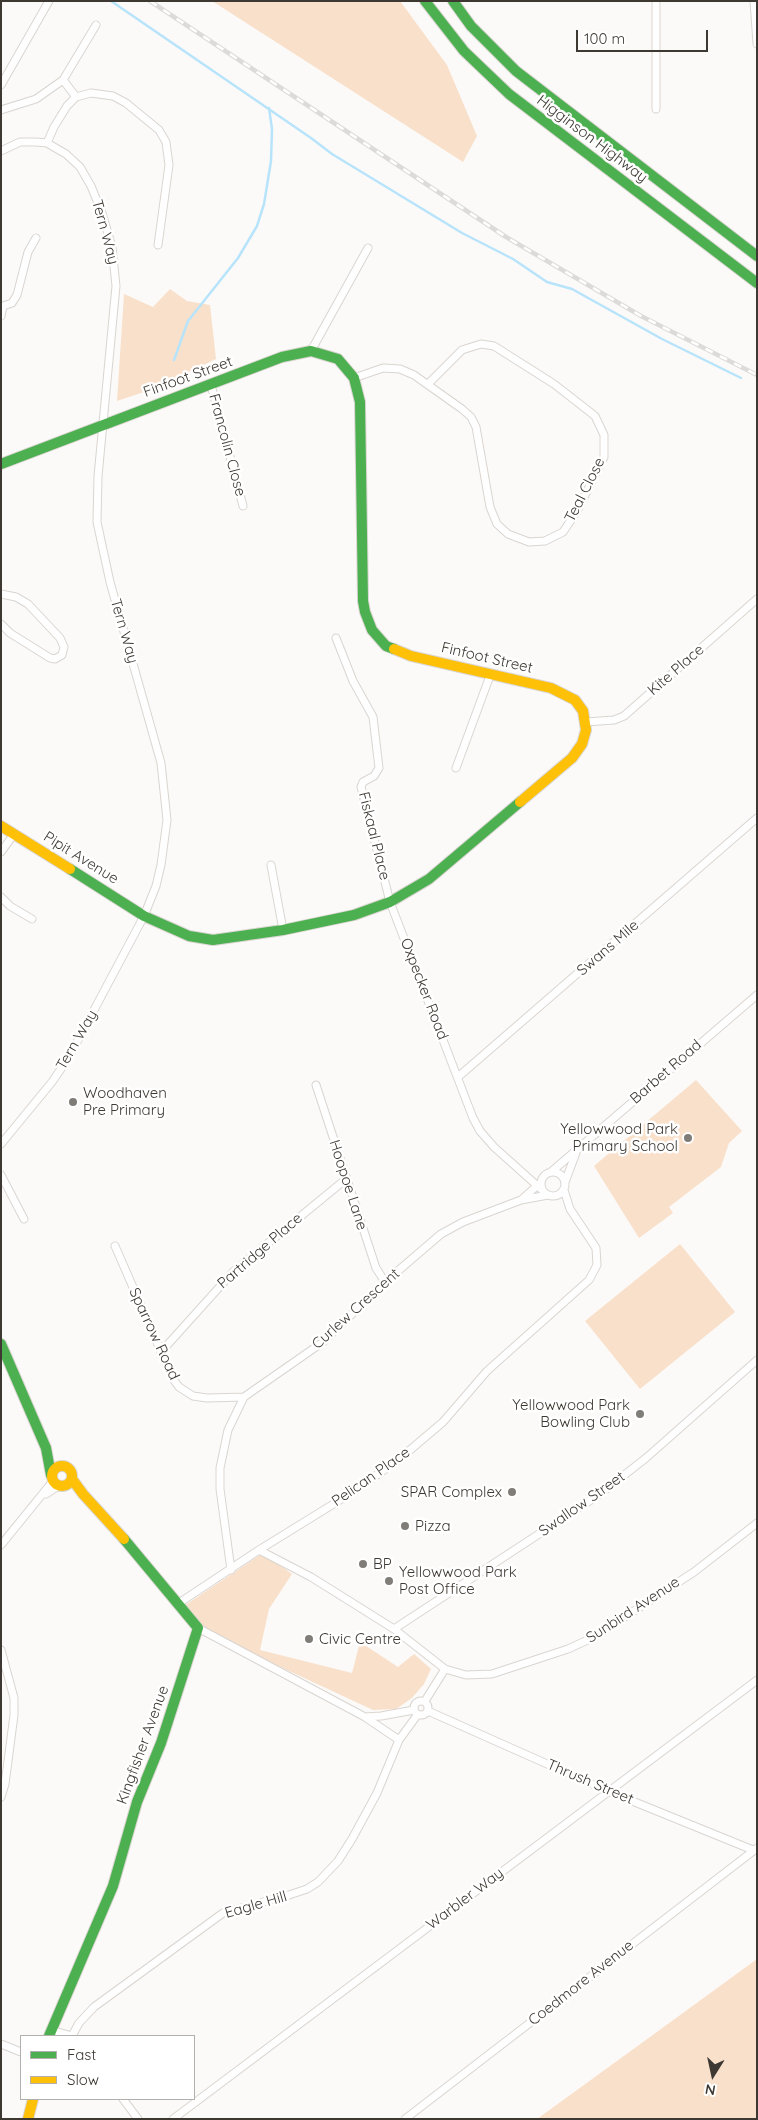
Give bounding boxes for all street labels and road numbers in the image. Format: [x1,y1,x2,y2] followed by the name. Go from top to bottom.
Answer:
[533,91,651,187] street label: Higginson Highway
[88,198,122,266] street label: Tern Way
[141,353,235,401] street label: Finfoot Street
[205,392,249,498] street label: Francolin Close
[561,455,609,525] street label: Teal Close
[106,597,142,665] street label: Tern Way
[439,639,535,677] street label: Finfoot Street
[644,641,708,699] street label: Kite Place
[354,790,394,882] street label: Fiskaal Place
[40,828,122,888] street label: Pipit Avenue
[573,916,643,980] street label: Swans Mile
[396,936,452,1042] street label: Oxpecker Road
[53,1007,101,1073] street label: Tern Way
[627,1036,705,1108] street label: Barbet Road
[325,1138,371,1232] street label: Hoopoe Lane
[214,1209,306,1293] street label: Partridge Place
[308,1265,404,1353] street label: Curlew Crescent
[125,1285,183,1383] street label: Sparrow Road
[328,1443,414,1511] street label: Pelican Place
[535,1468,629,1540] street label: Swallow Street
[583,1573,683,1647] street label: Sunbird Avenue
[113,1683,173,1807] street label: Kingfisher Avenue
[544,1756,636,1808] street label: Thrush Street
[423,1864,507,1934] street label: Warbler Way
[223,1888,289,1922] street label: Eagle Hill
[525,1936,637,2030] street label: Coedmore Avenue

